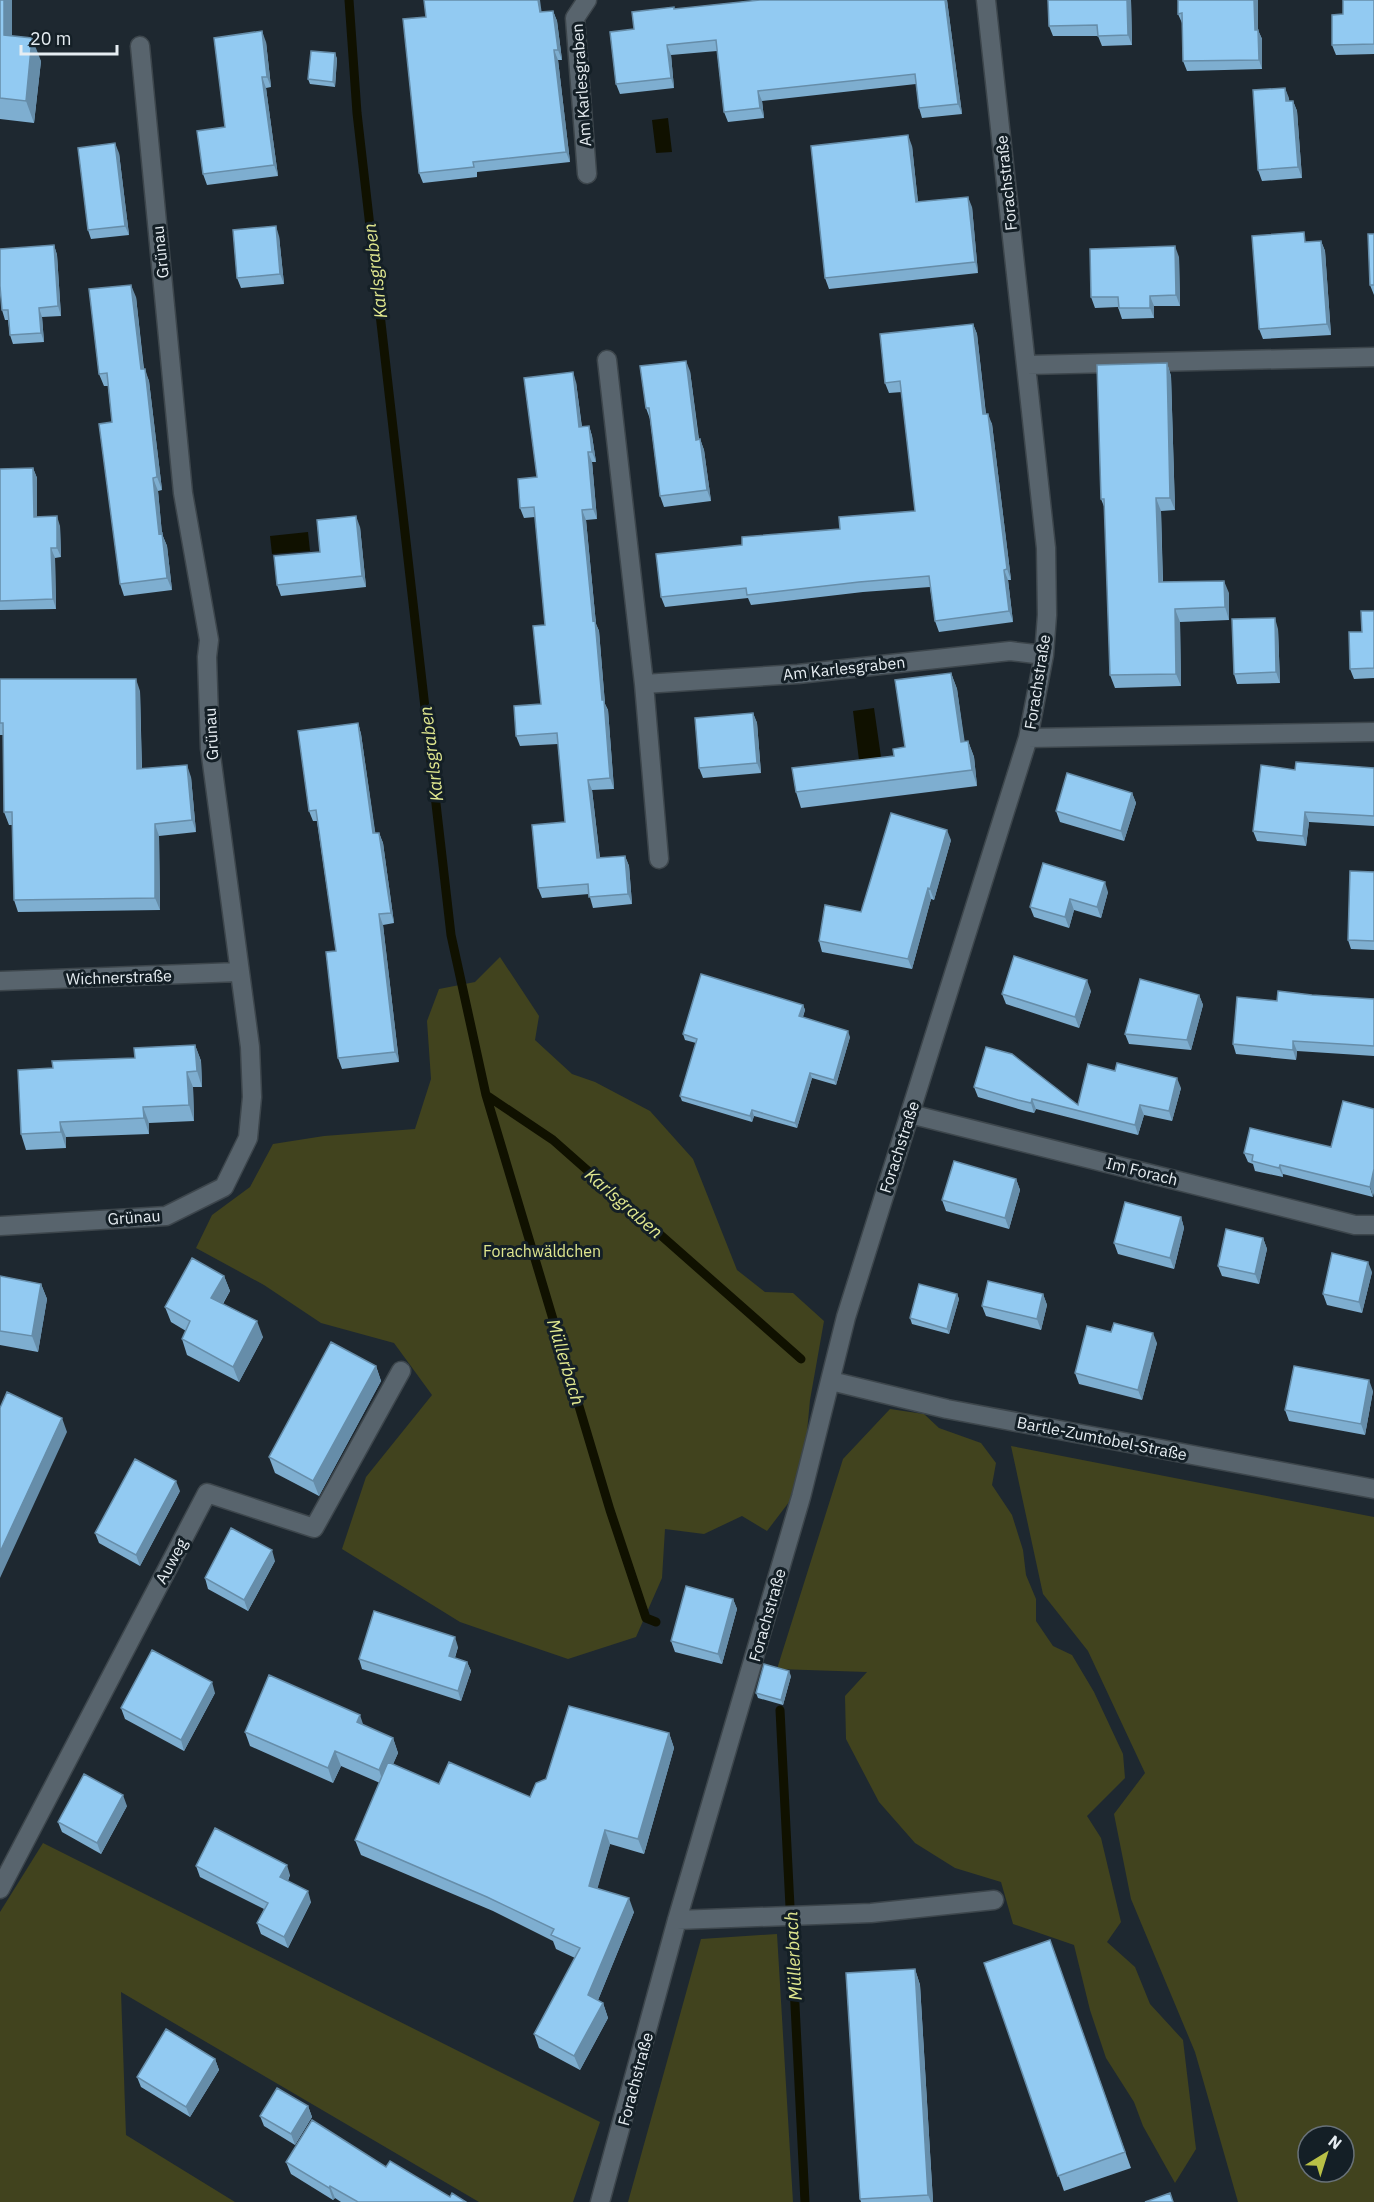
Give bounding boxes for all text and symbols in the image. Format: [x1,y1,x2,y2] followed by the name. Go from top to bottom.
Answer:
[21,18,117,56] scale bar
[567,23,595,147] street label: Am Karlesgraben
[30,27,72,50] text: 20 m
[991,134,1021,232] street label: Forachstraße
[358,222,392,320] water label: Karlsgraben
[147,225,173,279] street label: Grünau
[1020,633,1054,731] street label: Forachstraße
[782,652,906,684] street label: Am Karlesgraben
[414,705,448,803] water label: Karlsgraben
[200,707,222,761] street label: Grünau
[66,965,172,989] street label: Wichnerstraße
[875,1098,923,1196] street label: Forachstraße
[1104,1152,1180,1190] street label: Im Forach
[580,1163,668,1243] water label: Karlsgraben
[107,1205,161,1229] street label: Grünau
[483,1241,601,1261] park label: Forachwäldchen
[542,1316,590,1408] water label: Müllerbach
[1015,1412,1189,1464] street label: Bartle-Zumtobel-Straße
[151,1534,192,1587] street label: Auweg
[744,1566,790,1664] street label: Forachstraße
[779,1911,807,2001] water label: Müllerbach
[613,2030,657,2128] street label: Forachstraße
[1296,2124,1356,2184] north arrow
[1325,2131,1346,2154] text: N

